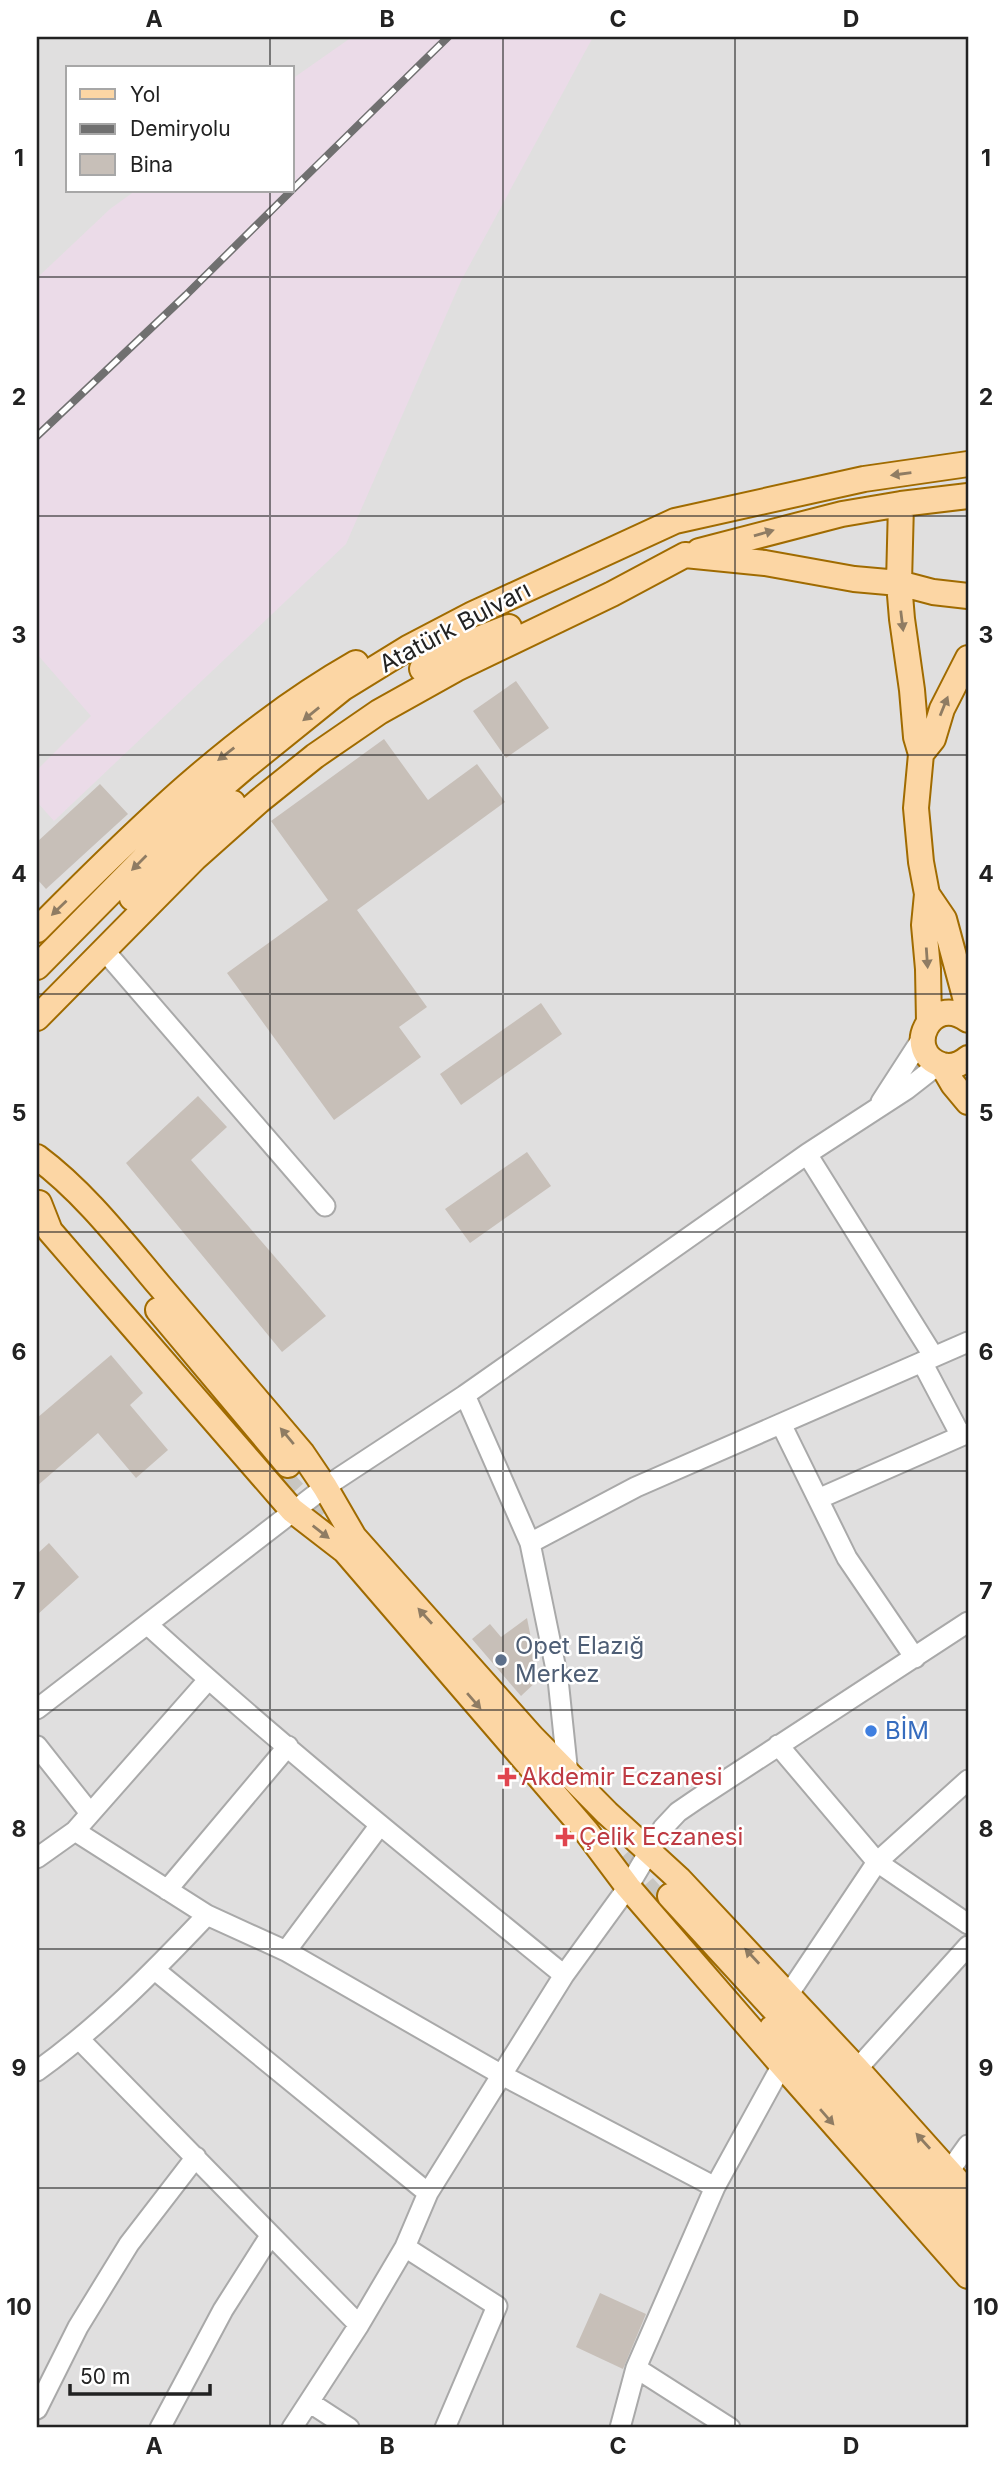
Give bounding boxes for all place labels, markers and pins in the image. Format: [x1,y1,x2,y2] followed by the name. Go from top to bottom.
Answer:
[515,1631,644,1688] place label: Opet Elazığ Merkez
[493,1652,509,1668] marker: Opet Elazığ Merkez
[885,1716,929,1745] place label: BİM
[863,1723,879,1739] marker: BİM
[521,1762,723,1791] place label: Akdemir Eczanesi
[499,1769,515,1785] marker: Akdemir Eczanesi
[579,1822,743,1851] place label: Çelik Eczanesi
[557,1829,573,1845] marker: Çelik Eczanesi

